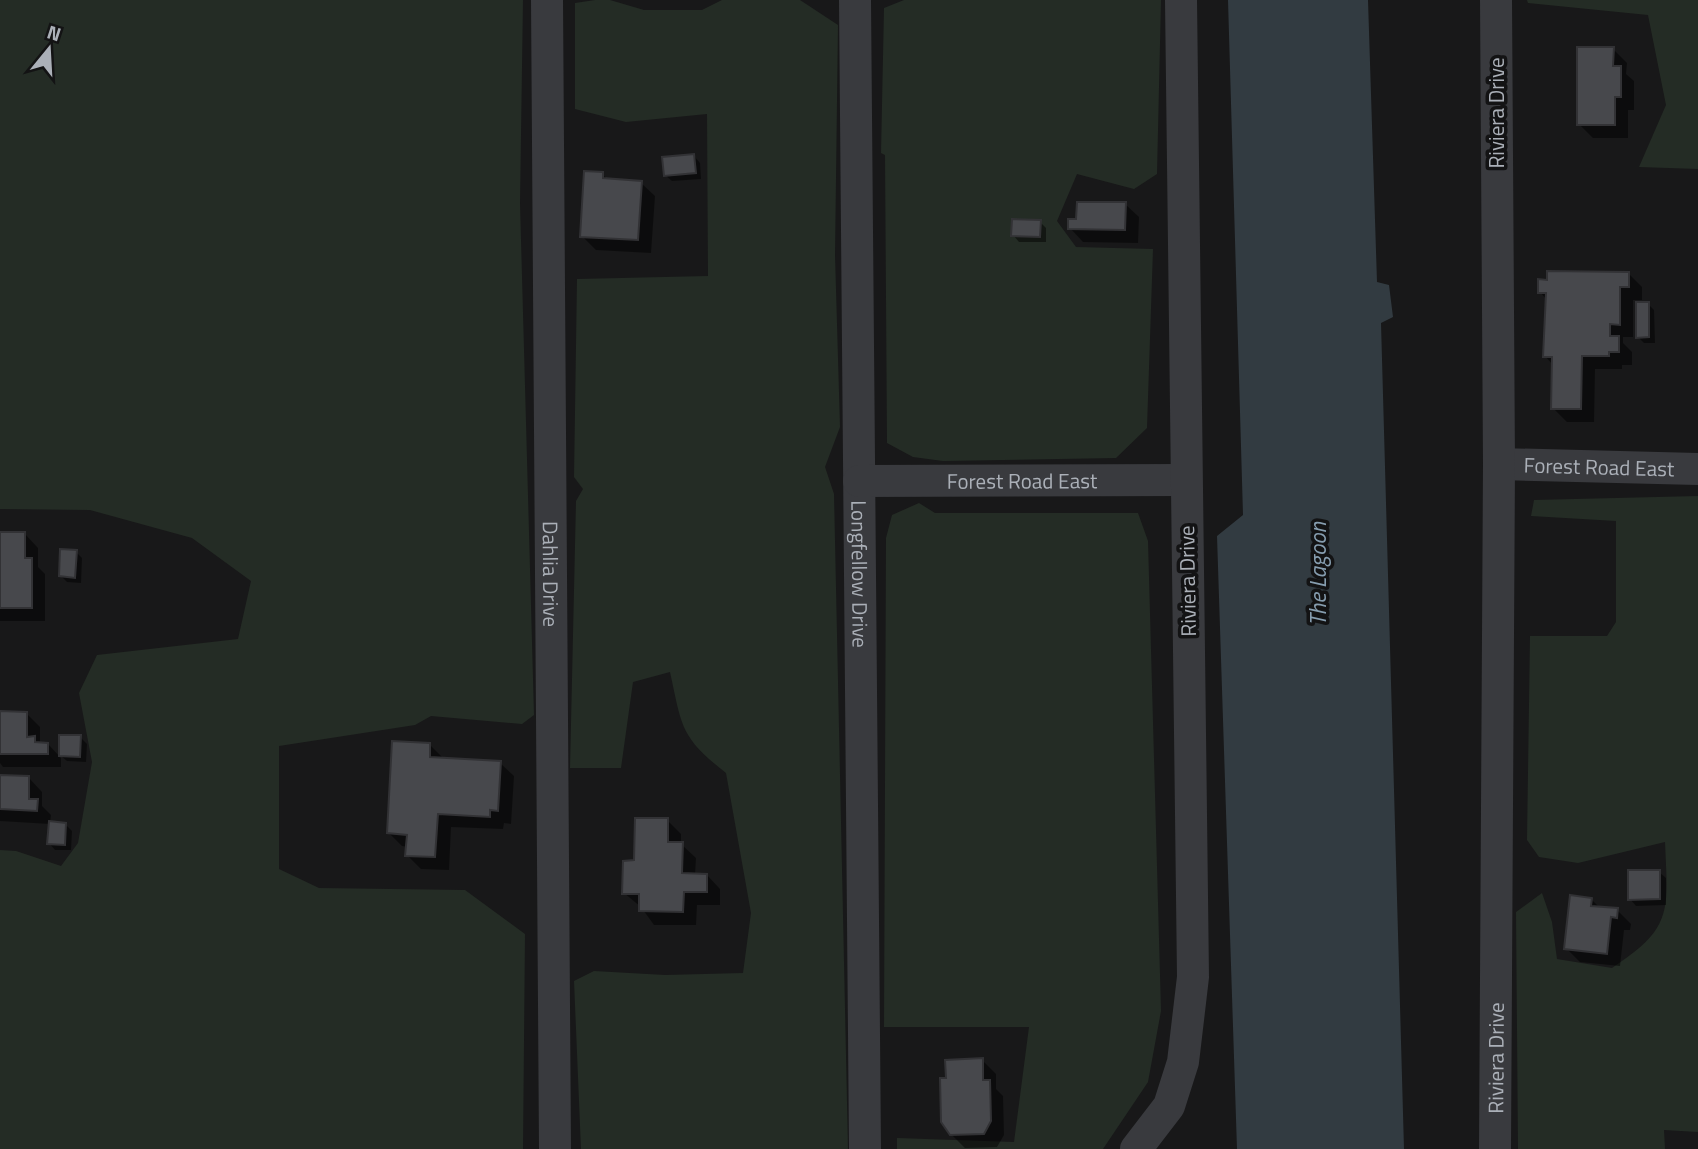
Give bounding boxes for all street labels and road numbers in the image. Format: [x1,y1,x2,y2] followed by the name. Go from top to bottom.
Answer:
[1480,57,1512,169] street label: Riviera Drive
[1523,449,1675,484] street label: Forest Road East
[947,464,1098,497] street label: Forest Road East
[843,500,877,648] street label: Longfellow Drive
[535,521,567,627] street label: Dahlia Drive
[1170,525,1204,637] street label: Riviera Drive
[1479,1002,1512,1114] street label: Riviera Drive

